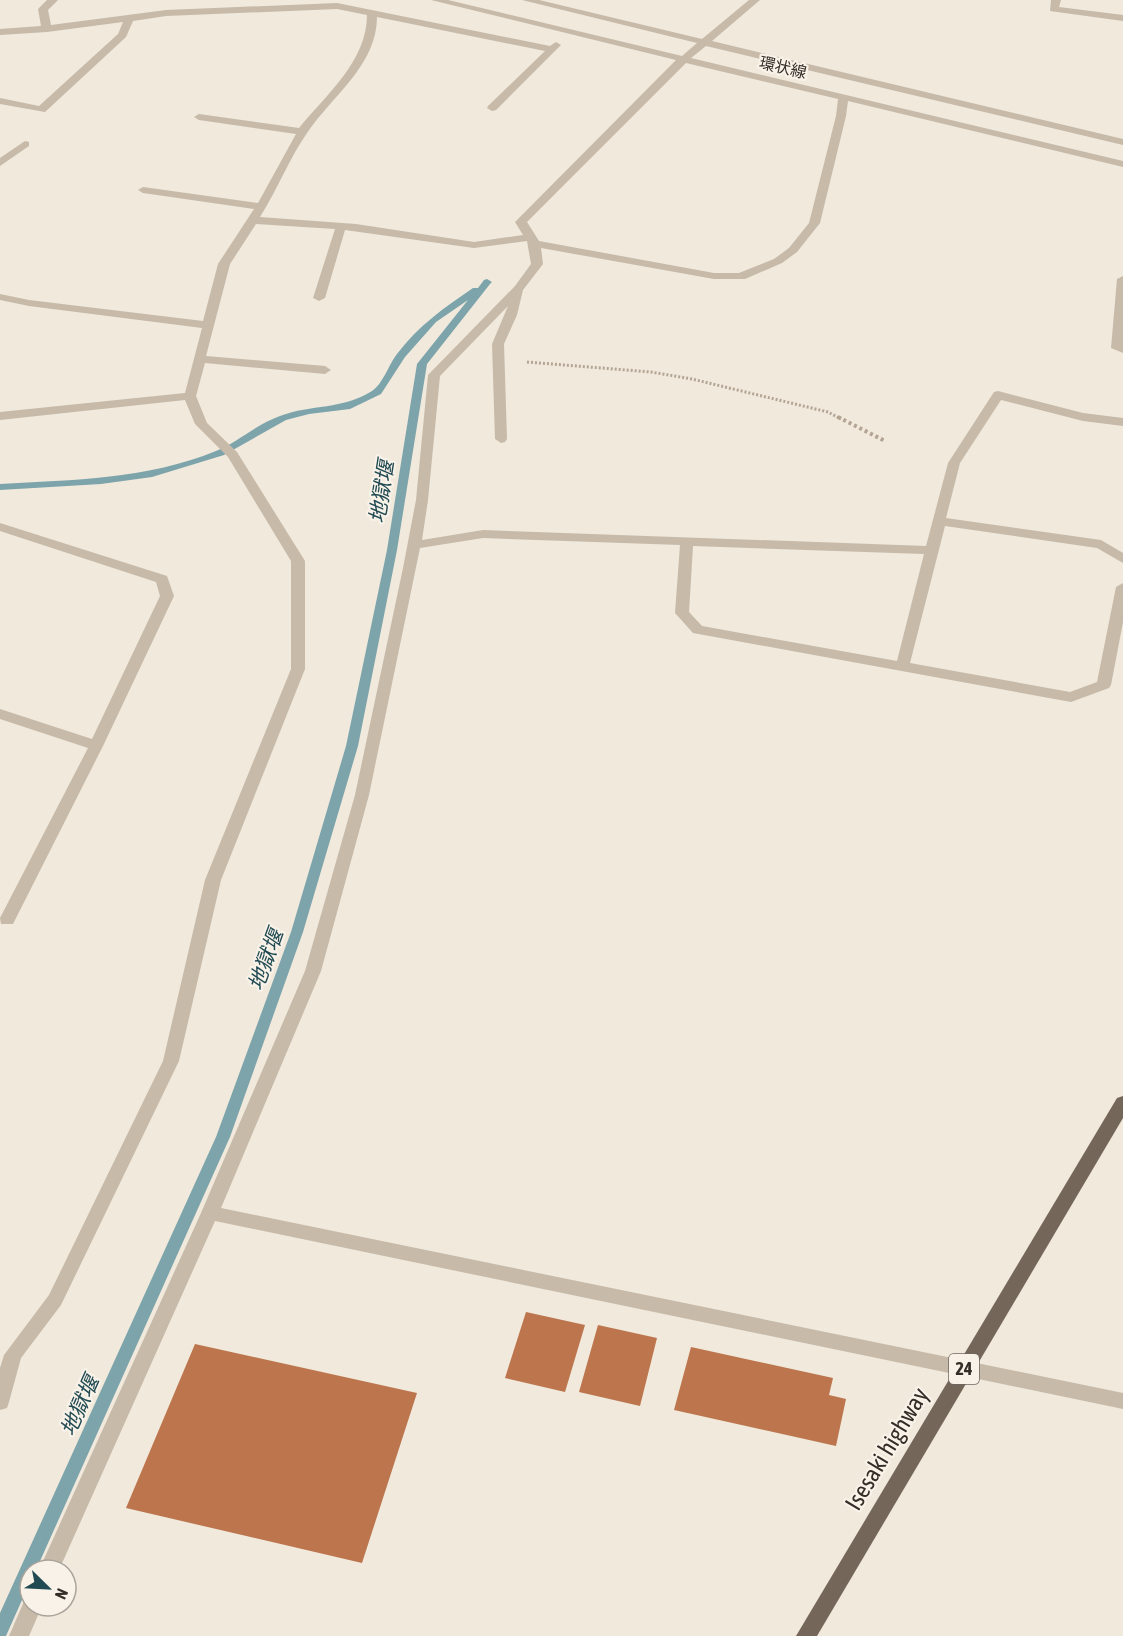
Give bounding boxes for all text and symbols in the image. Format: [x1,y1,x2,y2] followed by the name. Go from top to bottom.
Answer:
[758,53,808,81] street label: 環状線
[364,455,398,525] water label: 地獄堰
[243,922,288,993] water label: 地獄堰
[949,1354,979,1384] road number: 24
[55,1368,104,1439] water label: 地獄堰
[839,1383,934,1515] street label: Isesaki highway
[18,1558,78,1618] north arrow
[52,1586,72,1602] text: N

